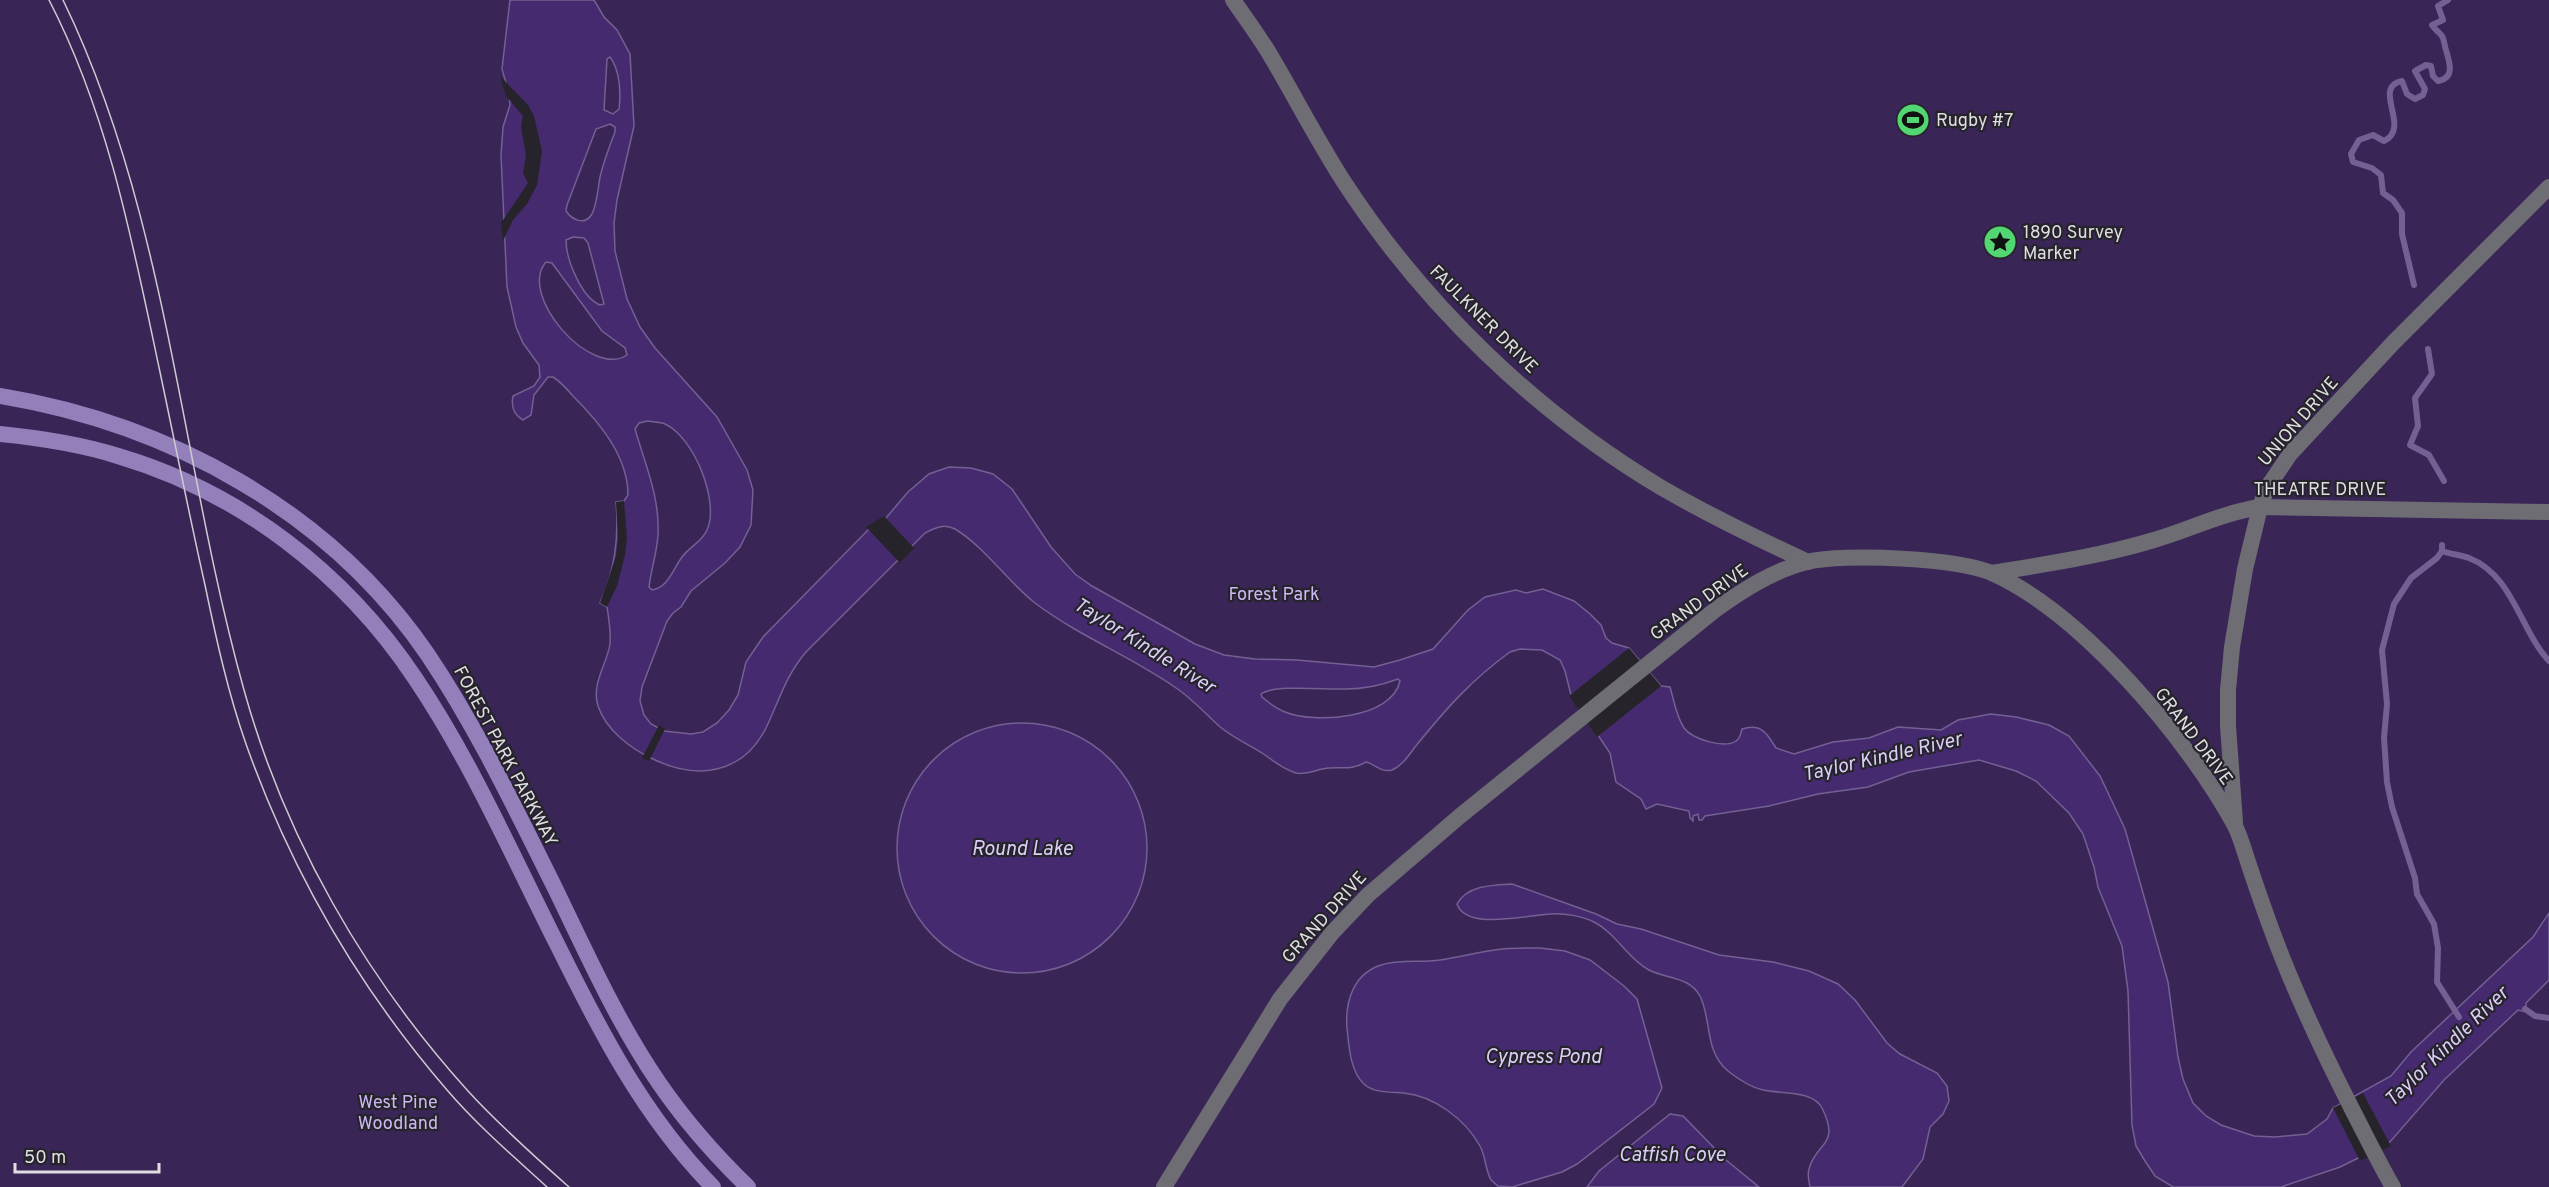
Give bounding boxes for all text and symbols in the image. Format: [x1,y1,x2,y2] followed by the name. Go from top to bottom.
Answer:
[1895,102,1931,138] sports icon: Rugby #7
[1936,110,2013,133] place label: Rugby #7
[2023,222,2123,266] place label: 1890 Survey Marker
[1982,224,2018,260] place icon: 1890 Survey Marker
[1424,261,1542,379] street label: FAULKNER DRIVE
[2254,372,2344,472] street label: UNION DRIVE
[2254,479,2386,502] street label: THEATRE DRIVE
[1646,560,1754,647] street label: GRAND DRIVE
[1228,584,1320,607] park label: Forest Park
[1068,593,1221,702] water label: Taylor Kindle River
[447,663,562,851] street label: FOREST PARK PARKWAY
[2149,684,2237,790] street label: GRAND DRIVE
[1800,727,1966,789] water label: Taylor Kindle River
[971,837,1073,863] water label: Round Lake
[1278,867,1373,969] street label: GRAND DRIVE
[2380,981,2516,1113] water label: Taylor Kindle River
[1485,1045,1602,1071] water label: Cypress Pond
[358,1092,438,1136] park label: West Pine Woodland
[15,1136,159,1174] scale bar
[1619,1143,1726,1169] water label: Catfish Cove
[24,1147,66,1170] text: 50 m

